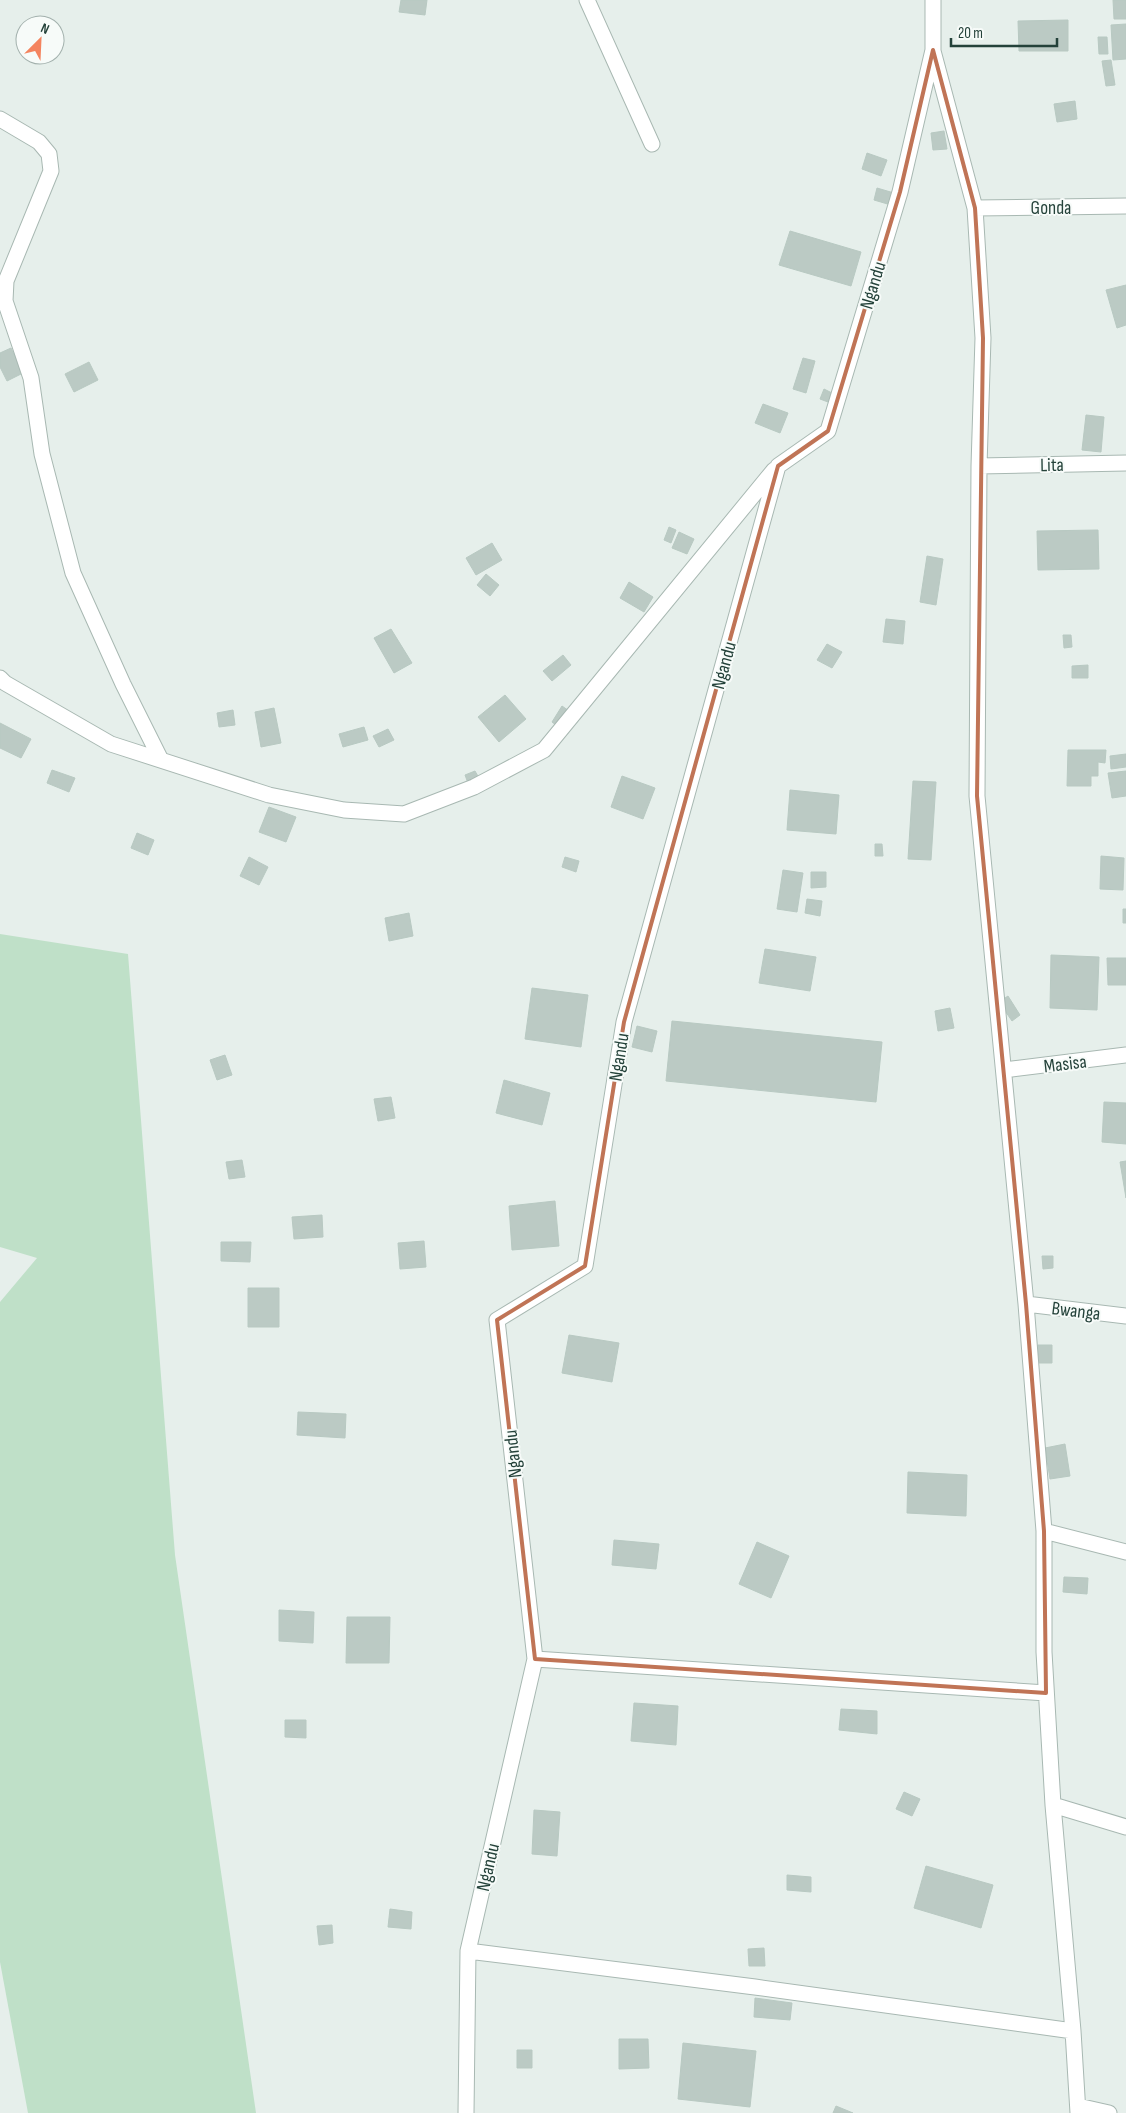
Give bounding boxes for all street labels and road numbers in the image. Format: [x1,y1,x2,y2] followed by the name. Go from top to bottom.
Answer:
[1031,197,1071,220] street label: Gonda
[855,259,891,312] street label: Ngandu
[1040,454,1064,477] street label: Lita
[707,639,742,692] street label: Ngandu
[604,1032,635,1083] street label: Ngandu
[1042,1050,1088,1079] street label: Masisa
[1050,1297,1101,1326] street label: Bwanga
[500,1429,527,1479] street label: Ngandu
[472,1841,505,1893] street label: Ngandu

